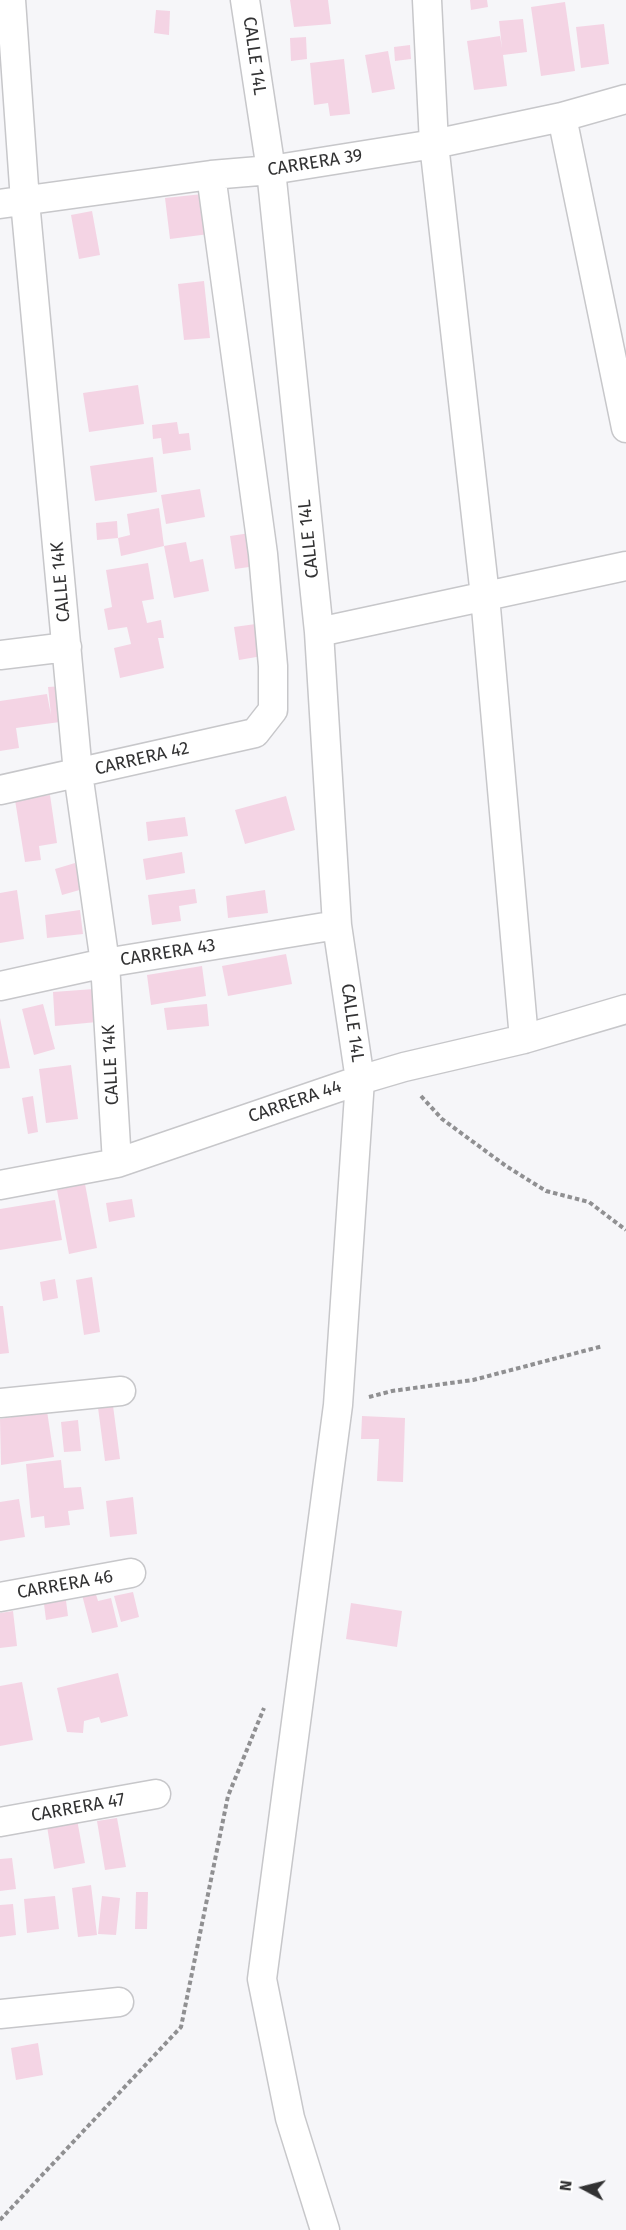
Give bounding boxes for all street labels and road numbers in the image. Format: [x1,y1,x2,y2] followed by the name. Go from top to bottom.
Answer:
[238,15,270,97] street label: CALLE 14L
[266,145,364,181] street label: CARRERA 39
[294,499,324,579] street label: CALLE 14L
[47,541,75,623] street label: CALLE 14K
[93,738,191,780] street label: CARRERA 42
[119,935,217,971] street label: CARRERA 43
[336,982,368,1064] street label: CALLE 14L
[98,1024,124,1106] street label: CALLE 14K
[246,1076,344,1128] street label: CARRERA 44
[15,1566,115,1604] street label: CARRERA 46
[29,1789,127,1827] street label: CARRERA 47

